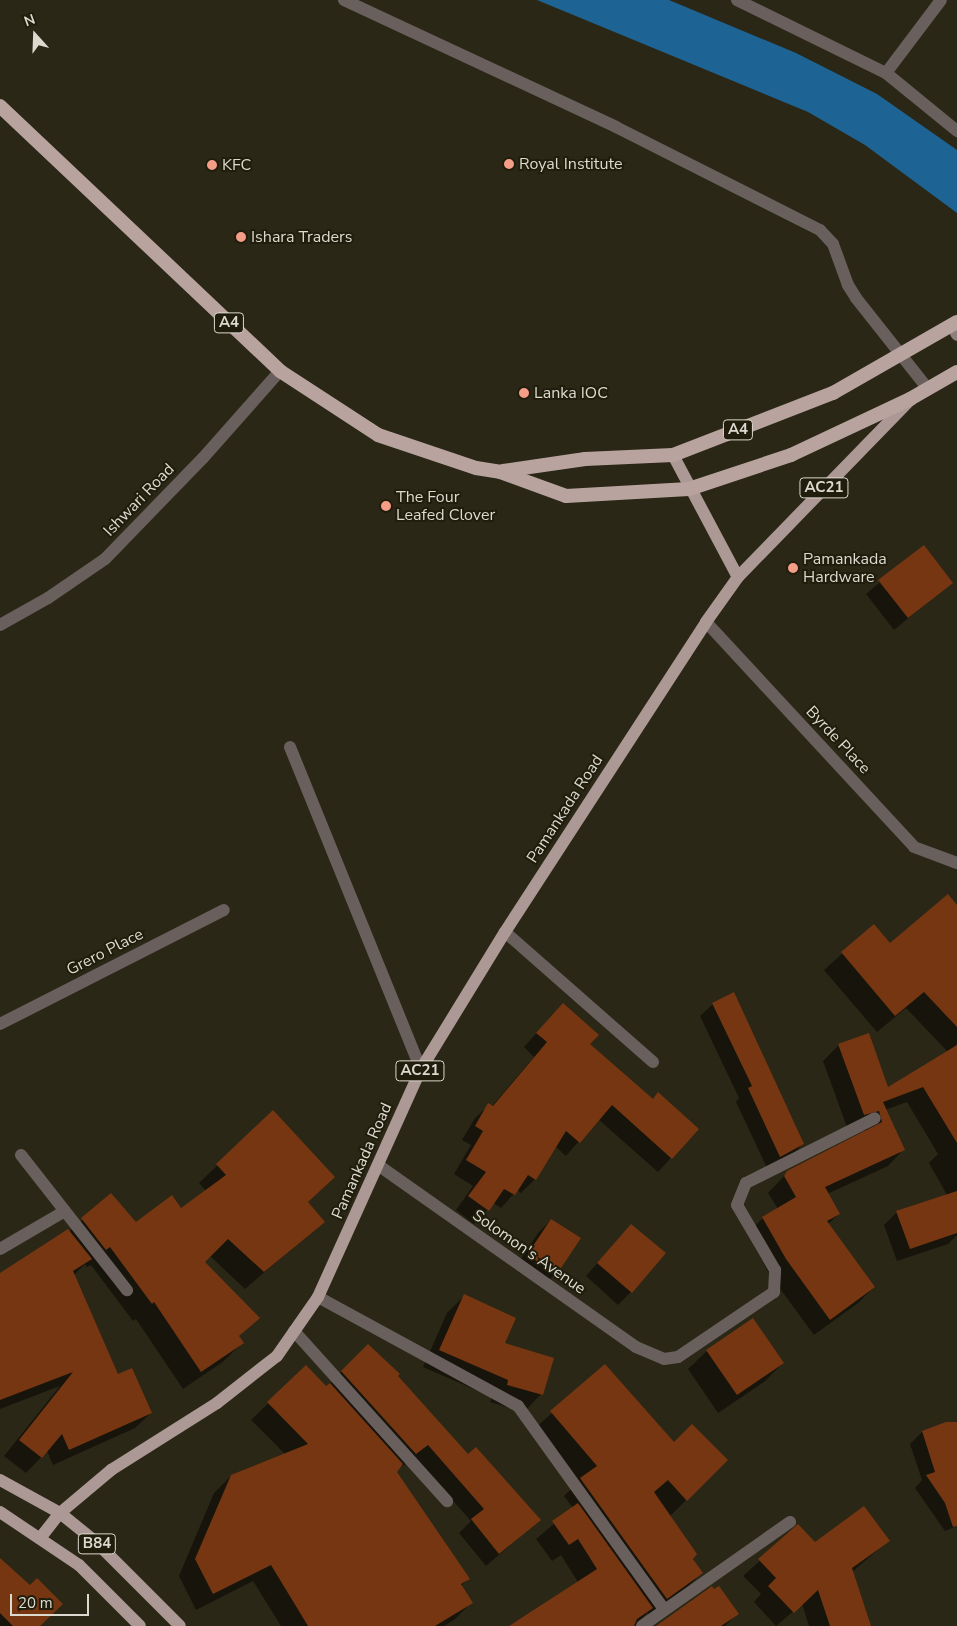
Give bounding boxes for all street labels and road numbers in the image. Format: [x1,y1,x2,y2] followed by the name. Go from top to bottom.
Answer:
[213,310,245,336] road number: A4
[722,418,754,442] road number: A4
[100,460,178,540] street label: Ishwari Road
[799,476,849,500] road number: AC21
[802,702,874,778] street label: Byrde Place
[523,751,607,867] street label: Pamankada Road
[63,924,147,980] street label: Grero Place
[395,1058,445,1084] road number: AC21
[328,1100,396,1222] street label: Pamankada Road
[469,1206,589,1298] street label: Solomon's Avenue
[77,1532,117,1556] road number: B84

